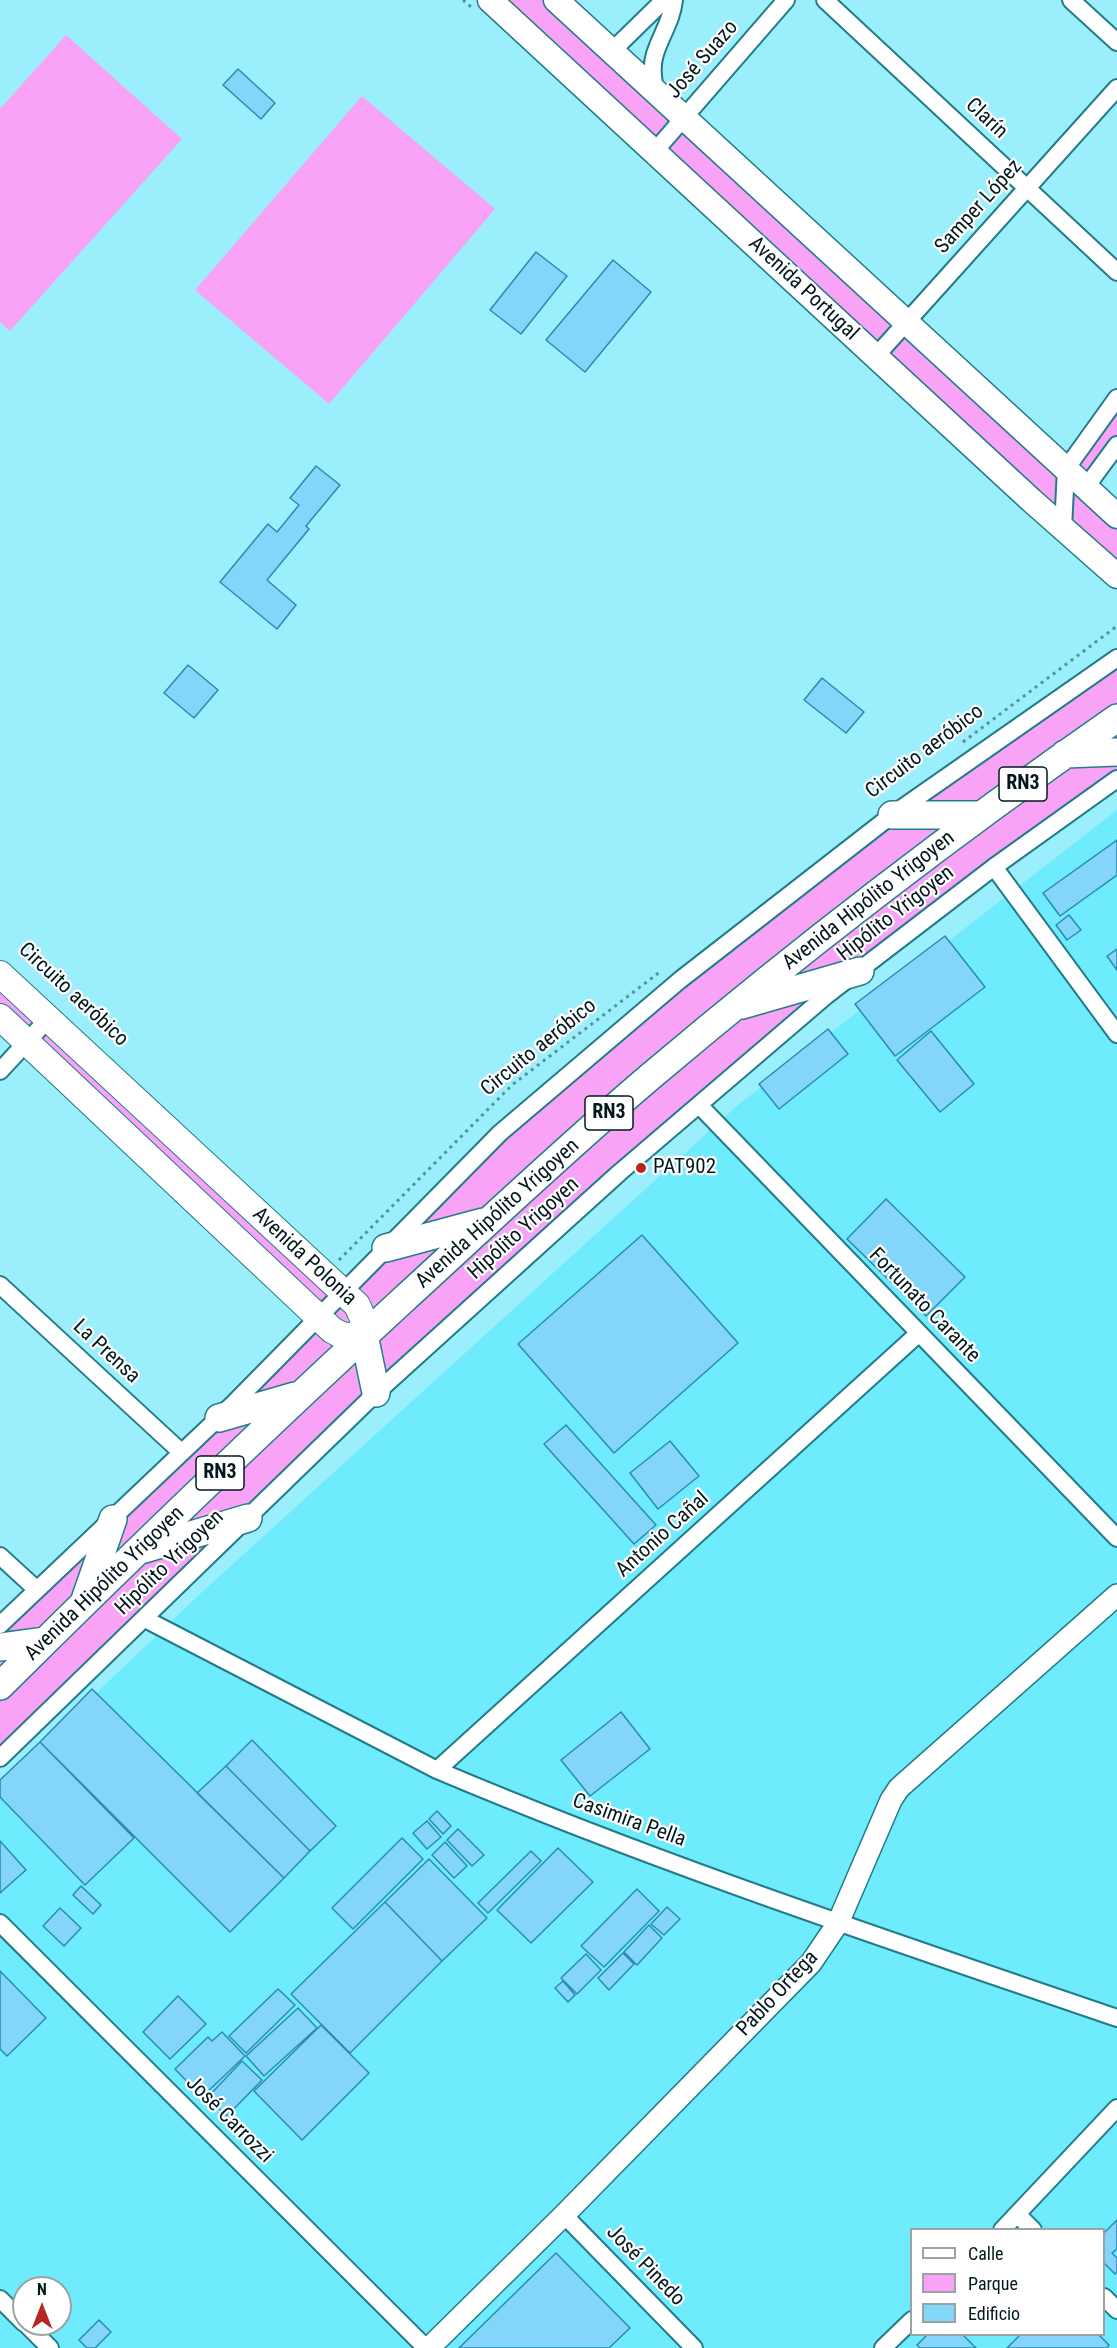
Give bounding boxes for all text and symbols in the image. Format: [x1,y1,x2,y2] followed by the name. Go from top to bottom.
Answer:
[662,16,744,104] street label: José Suazo
[960,93,1012,145] street label: Clarín
[930,155,1028,259] street label: Samper López
[743,232,863,346] street label: Avenida Portugal
[861,700,989,804] street label: Circuito aeróbico
[999,767,1047,801] road number: RN3
[778,826,960,976] street label: Avenida Hipólito Yrigoyen
[833,861,959,967] street label: Hipólito Yrigoyen
[13,938,133,1052] street label: Circuito aeróbico
[476,994,602,1102] street label: Circuito aeróbico
[585,1096,633,1130] road number: RN3
[411,1134,585,1294] street label: Avenida Hipólito Yrigoyen
[653,1155,716,1181] place label: PAT902
[634,1161,648,1175] marker: PAT902
[463,1172,585,1286] street label: Hipólito Yrigoyen
[247,1202,361,1312] street label: Avenida Polonia
[863,1243,985,1369] street label: Fortunato Carante
[67,1315,145,1389] street label: La Prensa
[196,1456,244,1490] road number: RN3
[611,1487,715,1583] street label: Antonio Cañal
[20,1501,190,1667] street label: Avenida Hipólito Yrigoyen
[111,1505,229,1621] street label: Hipólito Yrigoyen
[569,1789,689,1853] street label: Casimira Pella
[732,1946,824,2042] street label: Pablo Ortega
[180,2071,278,2169] street label: José Carrozzi
[600,2220,690,2312] street label: José Pinedo
[910,2228,1105,2336] legend
[968,2243,1004,2264] text: Calle
[968,2273,1018,2294] text: Parque
[12,2276,72,2336] north arrow
[37,2280,47,2299] text: N
[968,2303,1020,2324] text: Edificio

